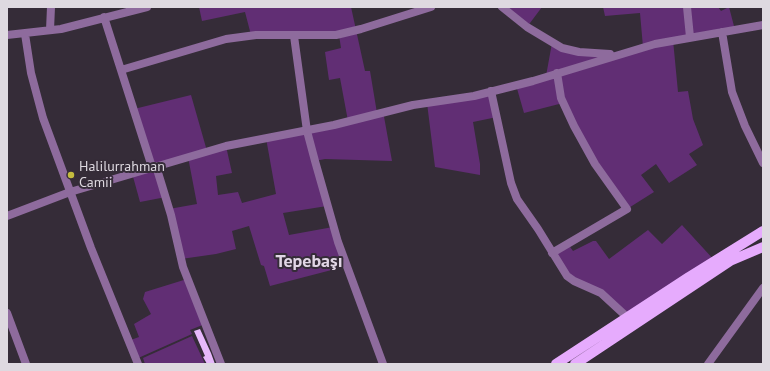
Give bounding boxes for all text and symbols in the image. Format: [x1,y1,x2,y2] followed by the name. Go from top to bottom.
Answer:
[79,159,165,192] place label: Halilurrahman Camii
[66,170,76,180] marker: Halilurrahman Camii
[276,251,342,273] district label: Tepebaşı

